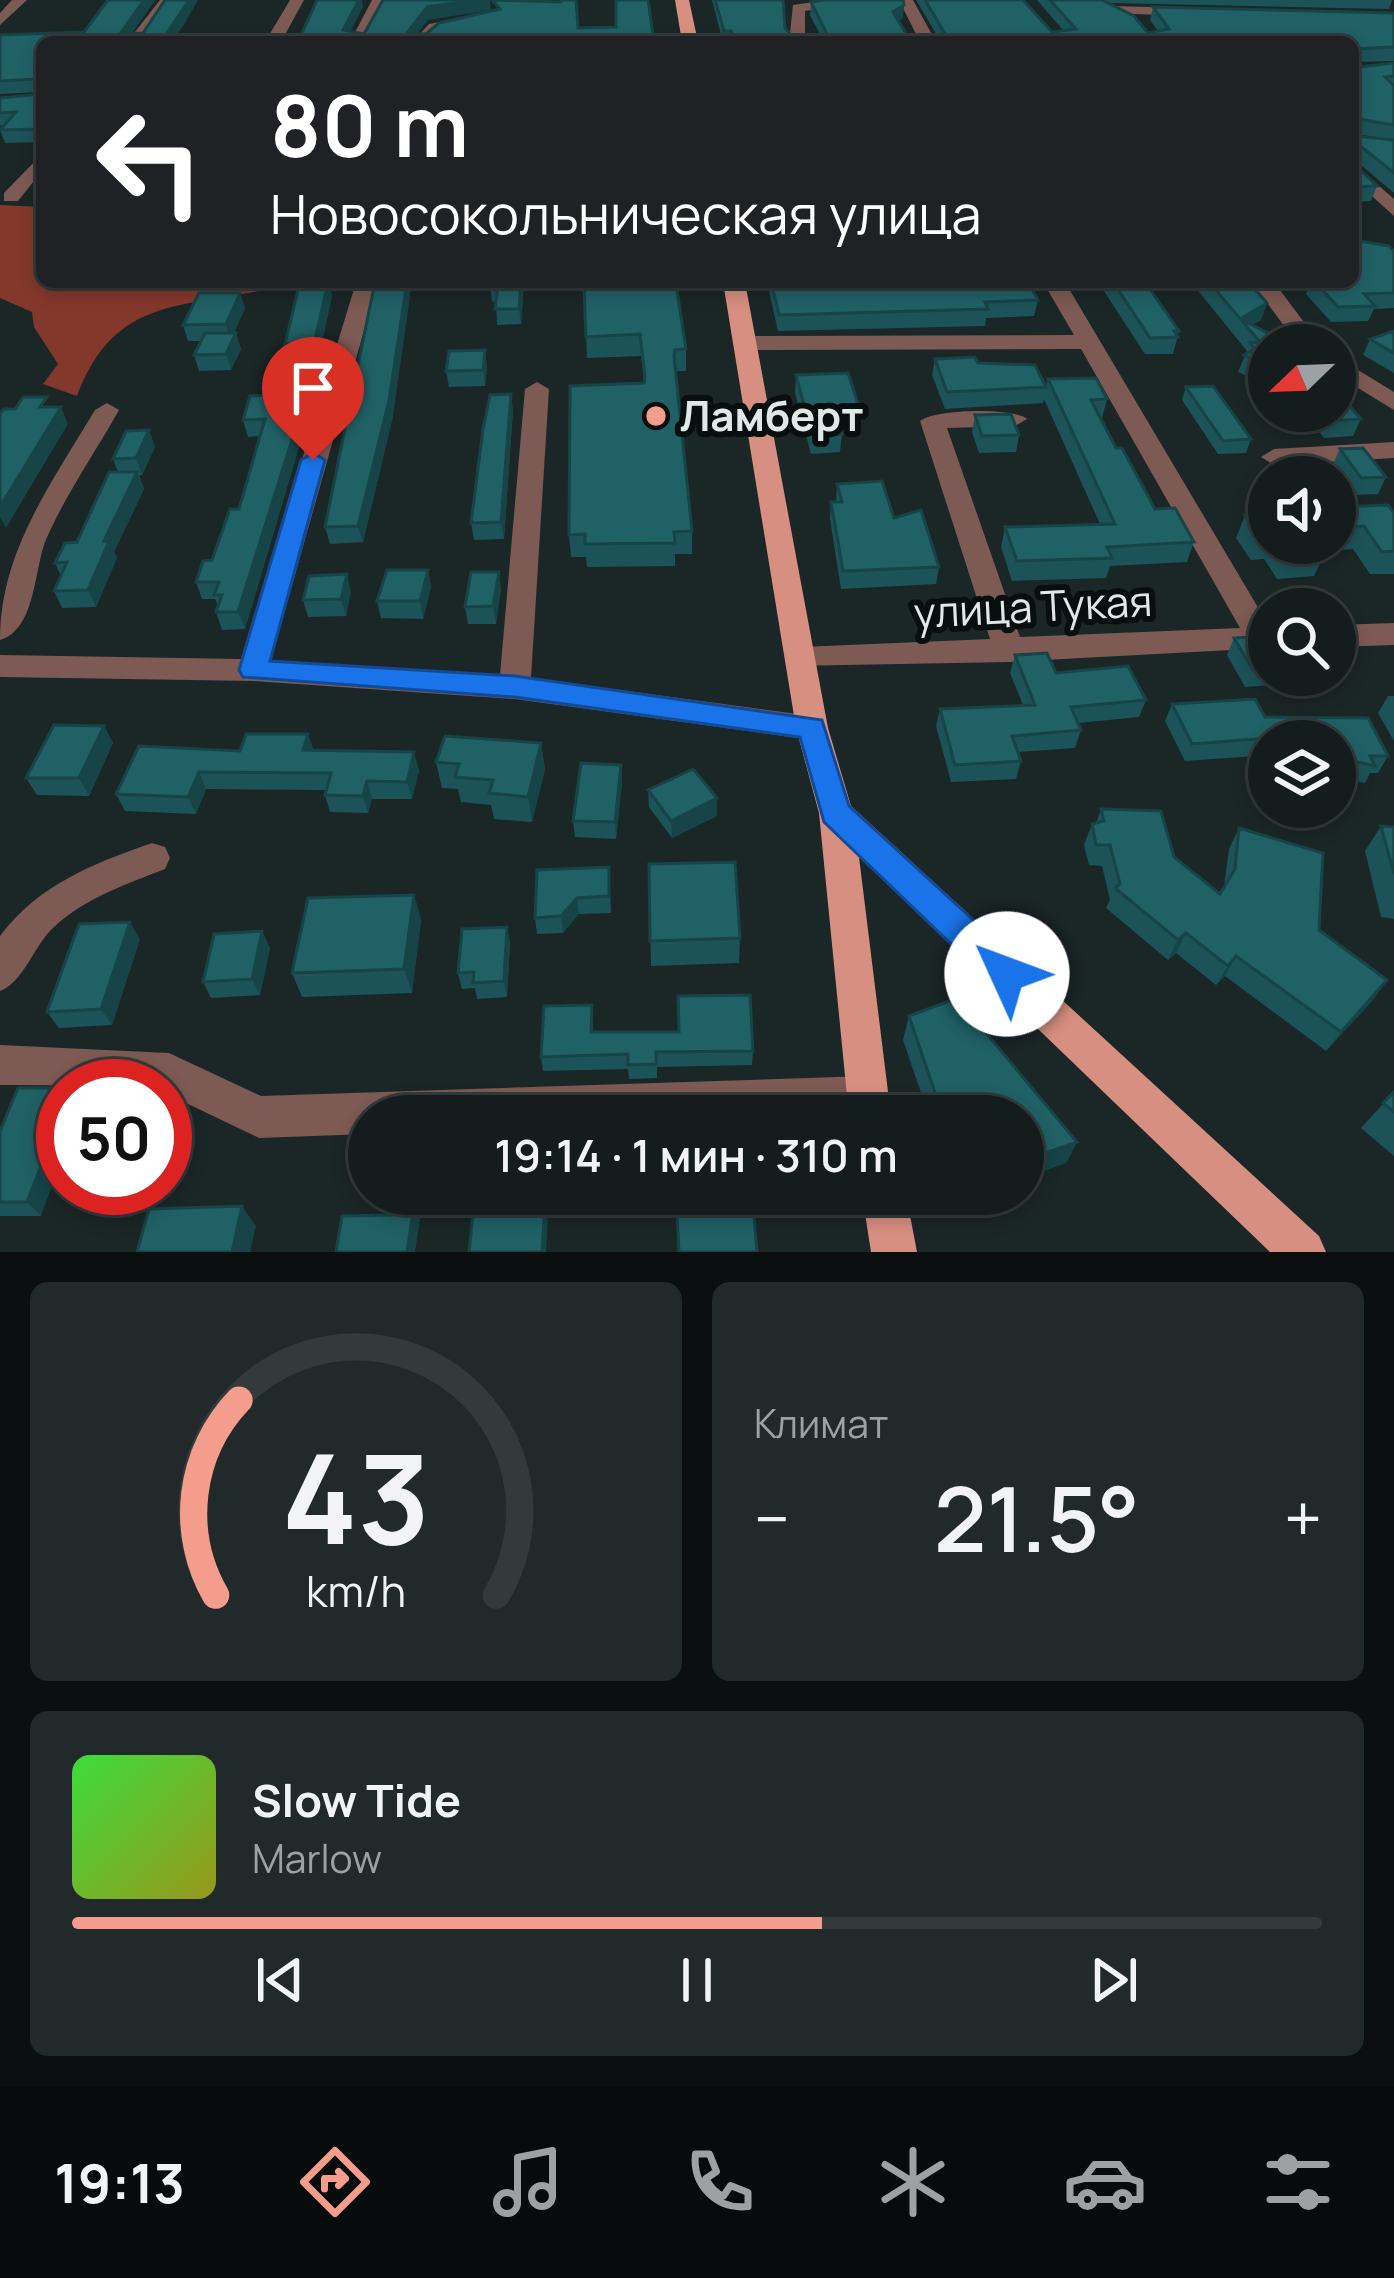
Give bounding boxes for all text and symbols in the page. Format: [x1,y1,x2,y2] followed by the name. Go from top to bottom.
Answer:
[270,67,469,182] text: 80 m
[72,84,228,240] icon: left
[270,176,982,250] text: Новосокольническая улица
[1248,324,1356,432] north arrow
[1248,324,1356,828] map controls
[262,337,364,460] pin
[280,355,346,421] icon: arrive
[680,386,864,444] place label: Ламберт
[643,403,669,429] marker: Ламберт
[1248,456,1356,564] button: sound
[912,571,1154,641] street label: улица Тукая
[1248,588,1356,696] button: search
[1248,720,1356,828] button: layers
[944,911,1070,1037] position arrow
[36,1059,192,1215] speed limit sign: 50
[494,1124,898,1186] text: 19:14 · 1 мин · 310 m
[754,1396,889,1450] text: Климат
[282,1411,430,1581] text: 43
[934,1456,1140,1579] text: 21.5°
[754,1473,790,1563] text: −
[1284,1473,1322,1563] text: +
[306,1560,406,1619] text: km/h
[252,1769,461,1831] text: Slow Tide
[252,1831,382,1885] text: Marlow
[247,1947,313,2013] icon: previous
[664,1947,730,2013] icon: pause
[1081,1947,1147,2013] icon: next
[293,2140,377,2224] icon: directions
[486,2140,570,2224] icon: music
[678,2140,762,2224] icon: phone
[871,2140,955,2224] icon: climate
[1063,2140,1147,2224] icon: car
[1256,2140,1340,2224] icon: filters
[54,2145,185,2219] text: 19:13

